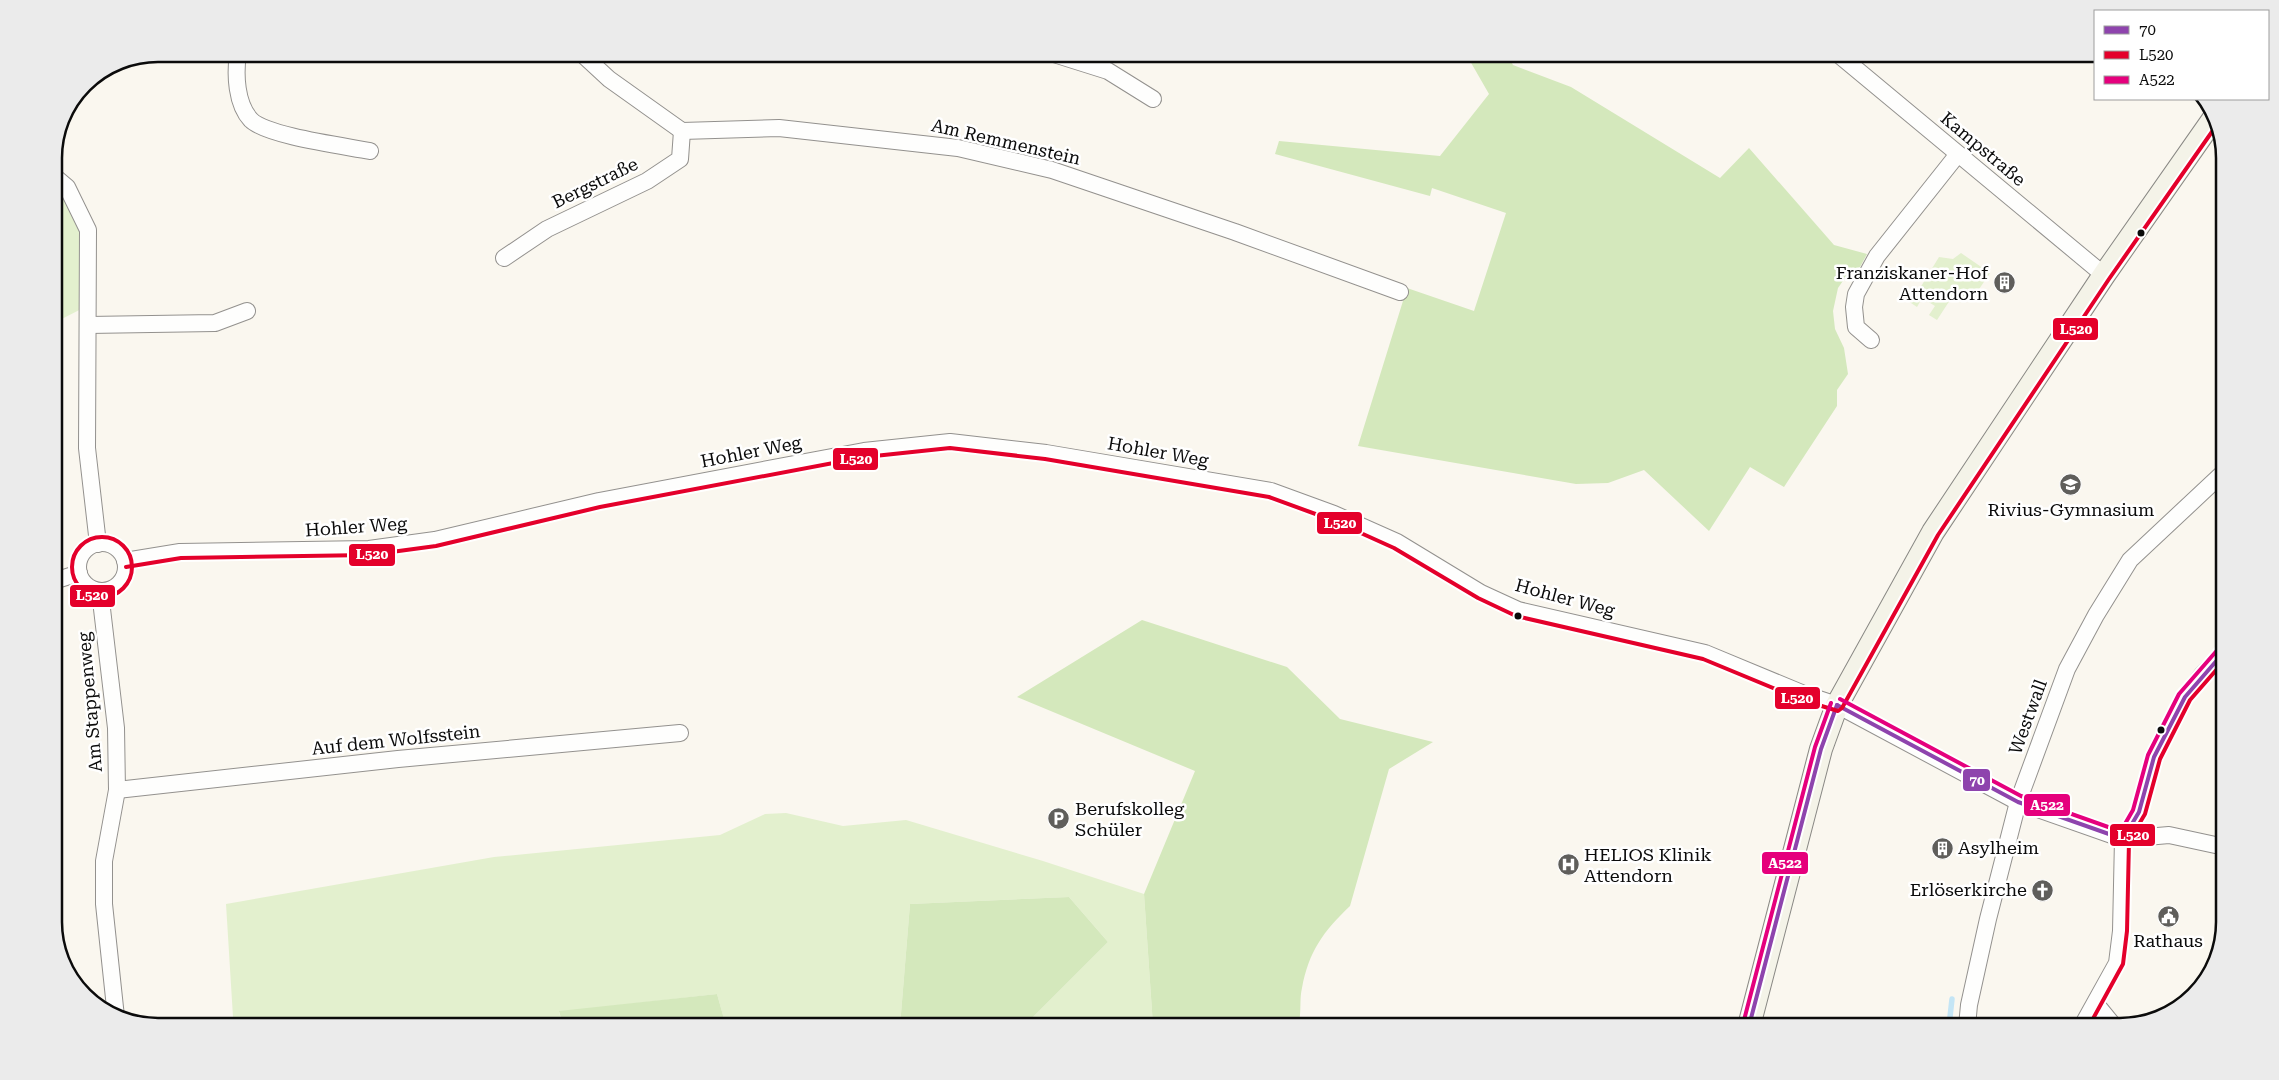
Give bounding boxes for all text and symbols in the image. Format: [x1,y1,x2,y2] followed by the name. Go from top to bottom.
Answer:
[2094,10,2269,100] legend
[2139,21,2156,39] text: 70
[2139,46,2174,64] text: L520
[2139,71,2175,89] text: A522
[1937,107,2030,190] street label: Kampstraße
[930,114,1083,169] street label: Am Remmenstein
[549,153,641,212] street label: Bergstraße
[2136,228,2146,238] unlabelled marker
[1836,262,1989,304] place label: Franziskaner-Hof Attendorn
[1992,271,2016,295] building icon: Franziskaner-Hof Attendorn
[2052,317,2099,341] line badge: L520
[2060,321,2092,337] text: L520
[699,431,804,472] street label: Hohler Weg
[1106,432,1211,471] street label: Hohler Weg
[832,447,879,471] line badge: L520
[840,451,872,467] text: L520
[2059,473,2083,497] school or university icon: Rivius-Gymnasium
[1988,499,2154,520] place label: Rivius-Gymnasium
[1316,511,1363,535] line badge: L520
[304,512,408,541] street label: Hohler Weg
[1324,515,1356,531] text: L520
[348,543,396,567] line badge: L520
[356,546,388,562] text: L520
[1513,574,1618,621] street label: Hohler Weg
[69,584,116,608] line badge: L520
[76,587,108,603] text: L520
[1513,611,1523,621] unlabelled marker
[73,630,106,773] street label: Am Stappenweg
[2004,676,2051,757] street label: Westwall
[1774,686,1821,710] line badge: L520
[1781,690,1813,706] text: L520
[311,720,482,759] street label: Auf dem Wolfsstein
[2156,725,2166,735] unlabelled marker
[1962,768,1991,792] line badge: 70
[1969,772,1985,788] text: 70
[2023,793,2071,817] line badge: A522
[2030,797,2064,813] text: A522
[1075,798,1185,840] place label: Berufskolleg Schüler
[1047,807,1071,831] parking icon: Berufskolleg Schüler
[2109,823,2156,847] line badge: L520
[2117,827,2149,843] text: L520
[1930,836,1954,860] building icon: Asylheim
[1958,837,2039,858] place label: Asylheim
[1584,844,1712,886] place label: HELIOS Klinik Attendorn
[1761,851,1809,875] line badge: A522
[1556,853,1580,877] hospital icon: HELIOS Klinik Attendorn
[1768,855,1802,871] text: A522
[2031,878,2055,902] church icon: Erlöserkirche
[1910,879,2027,900] place label: Erlöserkirche
[2156,904,2180,928] public building icon: Rathaus
[2133,930,2203,951] place label: Rathaus

